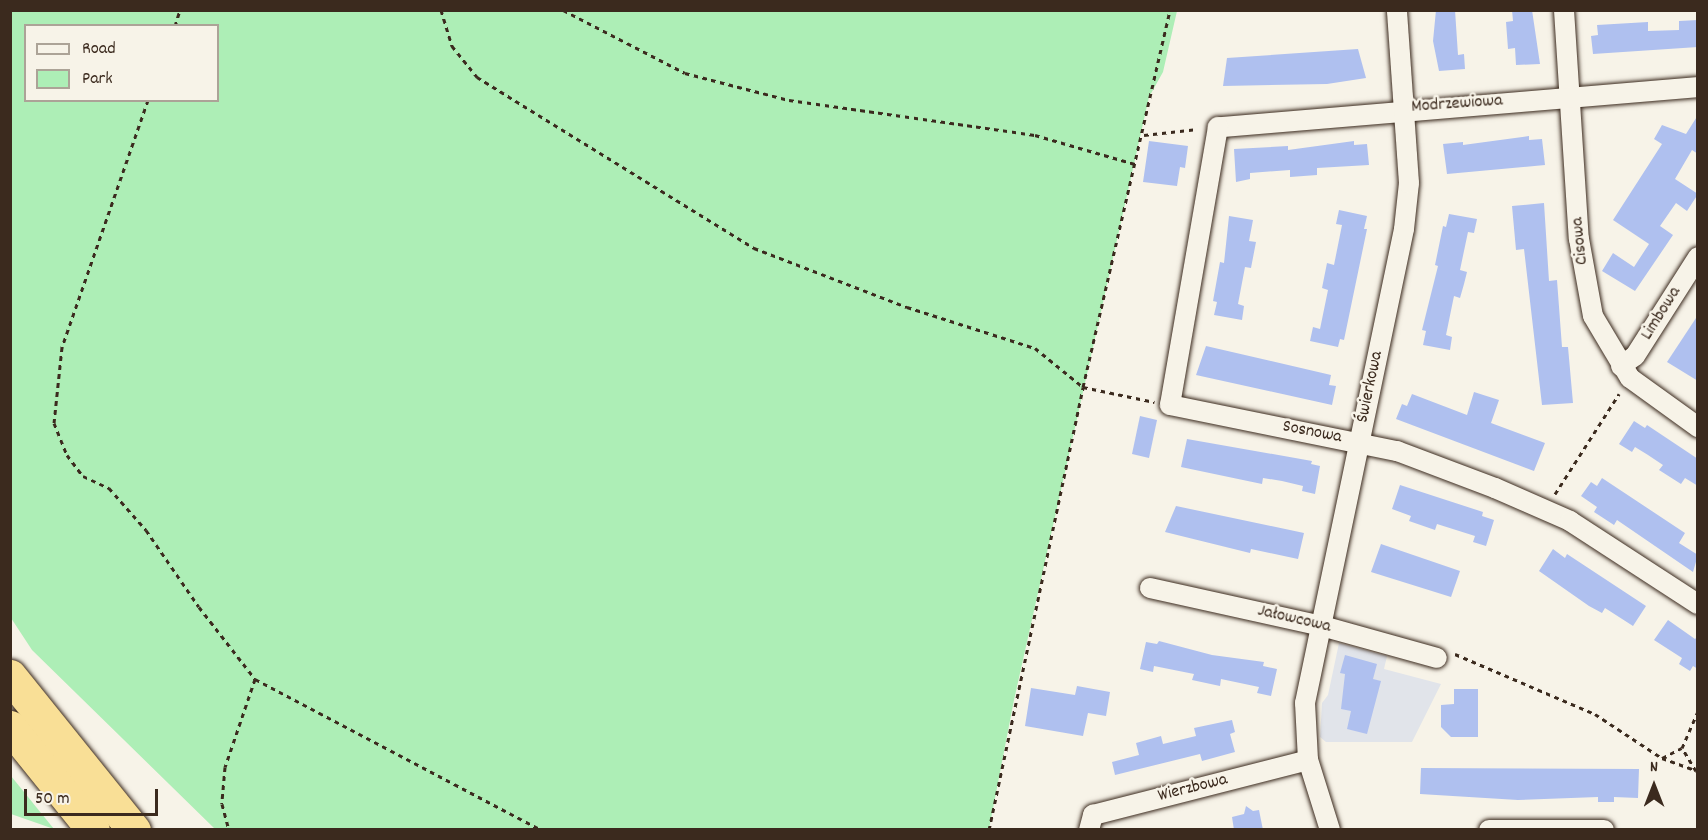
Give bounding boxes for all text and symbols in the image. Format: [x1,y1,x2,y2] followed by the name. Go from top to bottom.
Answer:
[24,24,219,102] legend
[82,37,116,62] text: Road
[82,67,113,92] text: Park
[1411,91,1503,119] street label: Modrzewiowa
[1568,216,1594,266] street label: Cisowa
[1637,283,1687,345] street label: Limbowa
[1353,349,1389,425] street label: Świerkowa
[1281,417,1343,449] street label: Sosnowa
[1255,601,1333,639] street label: Jałowcowa
[1624,756,1684,816] north arrow
[1650,756,1658,779] text: N
[1156,770,1230,808] street label: Wierzbowa
[27,777,160,815] scale bar
[35,787,70,812] text: 50 m

